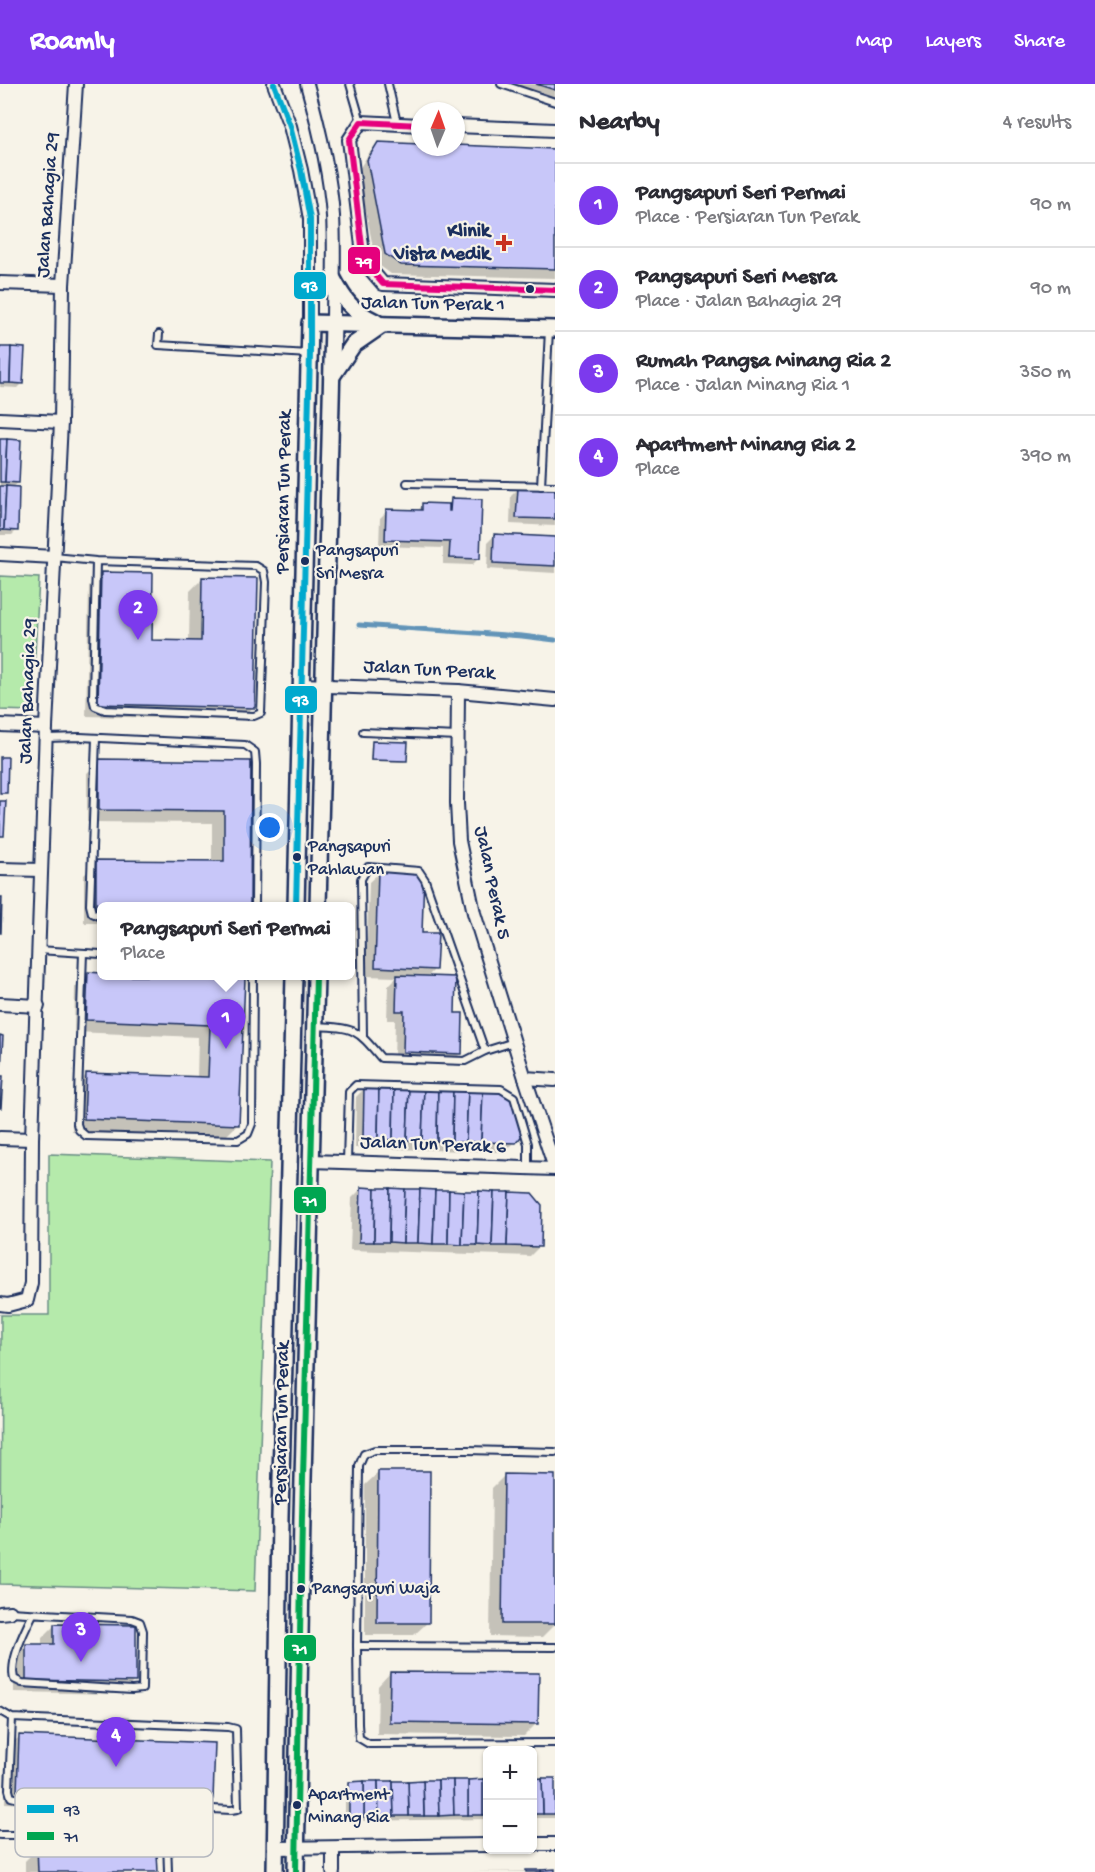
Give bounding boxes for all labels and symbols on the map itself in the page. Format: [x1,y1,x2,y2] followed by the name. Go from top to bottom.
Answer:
[411,102,465,156] north arrow
[32,131,66,279] street label: Jalan Bahagia 29
[393,221,492,267] place label: Klinik Vista Medik
[495,234,513,252] marker: Klinik Vista Medik
[347,246,381,275] line badge: 79
[355,255,372,274] text: 79
[293,271,327,300] line badge: 93
[301,279,318,298] text: 93
[524,283,536,295] unlabelled marker
[361,292,505,318] street label: Jalan Tun Perak 1
[272,408,298,575] street label: Persiaran Tun Perak
[315,541,399,585] place label: Pangsapuri Sri Mesra
[299,555,311,567] marker: Pangsapuri Sri Mesra
[118,590,158,640] pin: 2
[15,618,43,764] street label: Jalan Bahagia 29
[363,656,497,686] street label: Jalan Tun Perak
[284,685,318,714] line badge: 93
[292,693,309,712] text: 93
[255,813,284,842] your location
[468,824,514,942] street label: Jalan Perak 5
[307,837,391,881] place label: Pangsapuri Pahlawan
[291,851,303,863] marker: Pangsapuri Pahlawan
[206,1000,246,1049] pin: 1
[360,1132,507,1160] street label: Jalan Tun Perak 6
[293,1186,327,1214] line badge: 71
[302,1194,317,1213] text: 71
[270,1339,296,1506] street label: Persiaran Tun Perak
[311,1579,441,1600] place label: Pangsapuri Waja
[295,1583,307,1595] marker: Pangsapuri Waja
[62,1612,100,1662] pin: 3
[283,1634,317,1662] line badge: 71
[292,1642,307,1661] text: 71
[96,1718,136,1767] pin: 4
[308,1785,391,1829] place label: Apartment Minang Ria
[15,1788,213,1857] legend
[291,1799,303,1811] marker: Apartment Minang Ria
[63,1803,80,1822] text: 93
[63,1830,79,1849] text: 71

